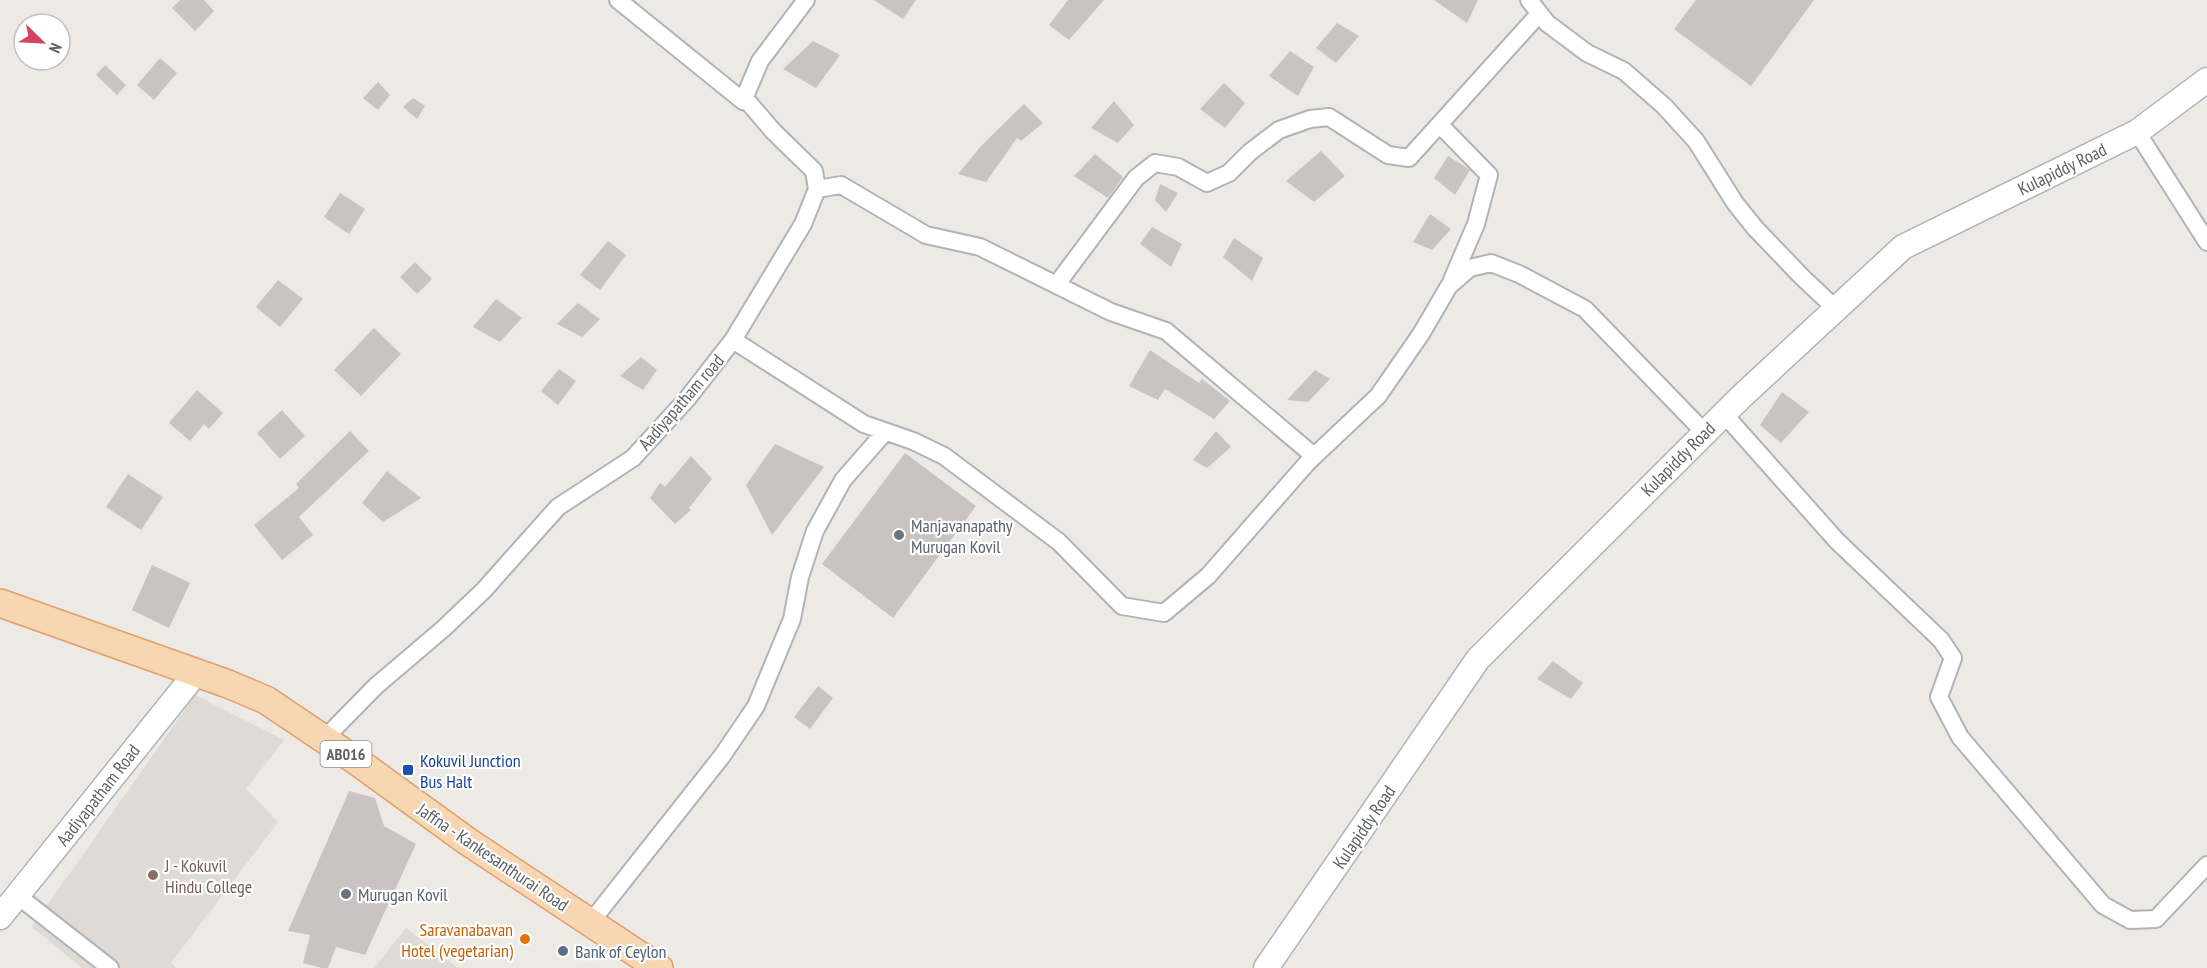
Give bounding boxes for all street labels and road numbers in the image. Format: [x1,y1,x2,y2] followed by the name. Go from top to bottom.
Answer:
[2014,138,2110,200] street label: Kulapiddy Road
[633,349,729,455] street label: Aadiyapatham road
[1636,417,1720,501] street label: Kulapiddy Road
[51,740,145,850] street label: Aadiyapatham Road
[320,741,372,767] road number: AB016
[1328,781,1400,873] street label: Kulapiddy Road
[412,797,573,916] street label: Jaffna - Kankesanthurai Road

